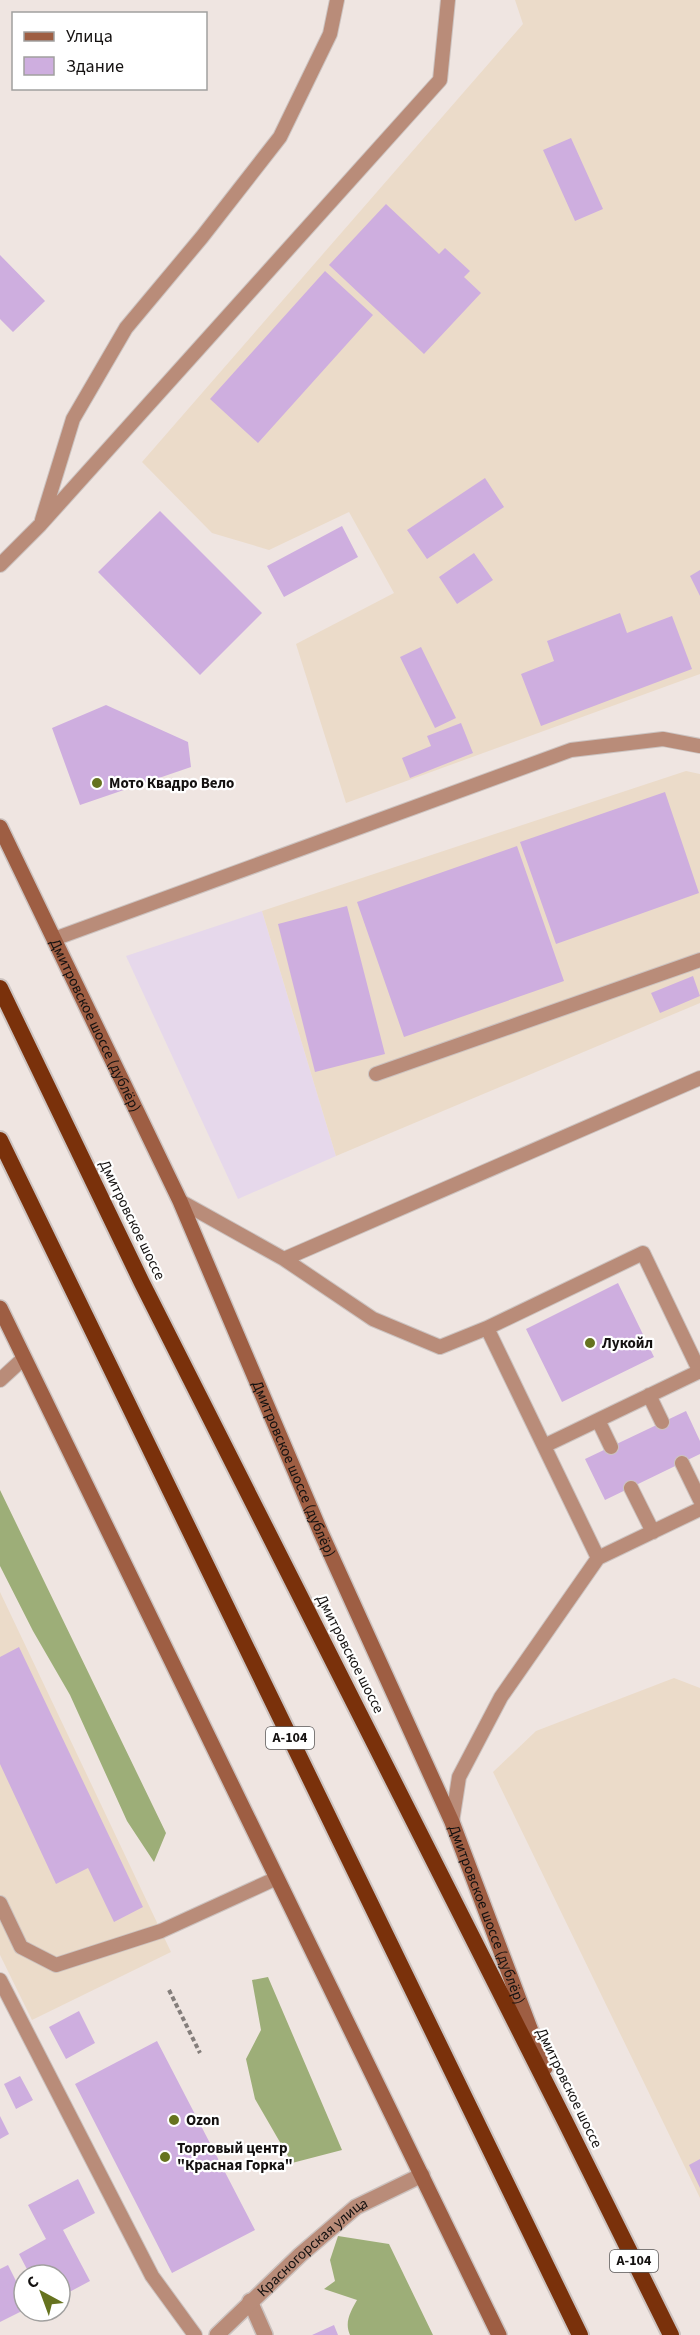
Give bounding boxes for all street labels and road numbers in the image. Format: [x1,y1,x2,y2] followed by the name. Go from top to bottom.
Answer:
[45,935,146,1116] street label: Дмитровское шоссе (дублёр)
[94,1156,170,1284] street label: Дмитровское шоссе
[247,1377,341,1560] street label: Дмитровское шоссе (дублёр)
[311,1591,389,1717] street label: Дмитровское шоссе
[266,1727,314,1749] road number: А-104
[444,1822,530,2007] street label: Дмитровское шоссе (дублёр)
[531,2024,607,2152] street label: Дмитровское шоссе
[252,2192,371,2301] street label: Красногорская улица
[610,2250,658,2272] road number: А-104

